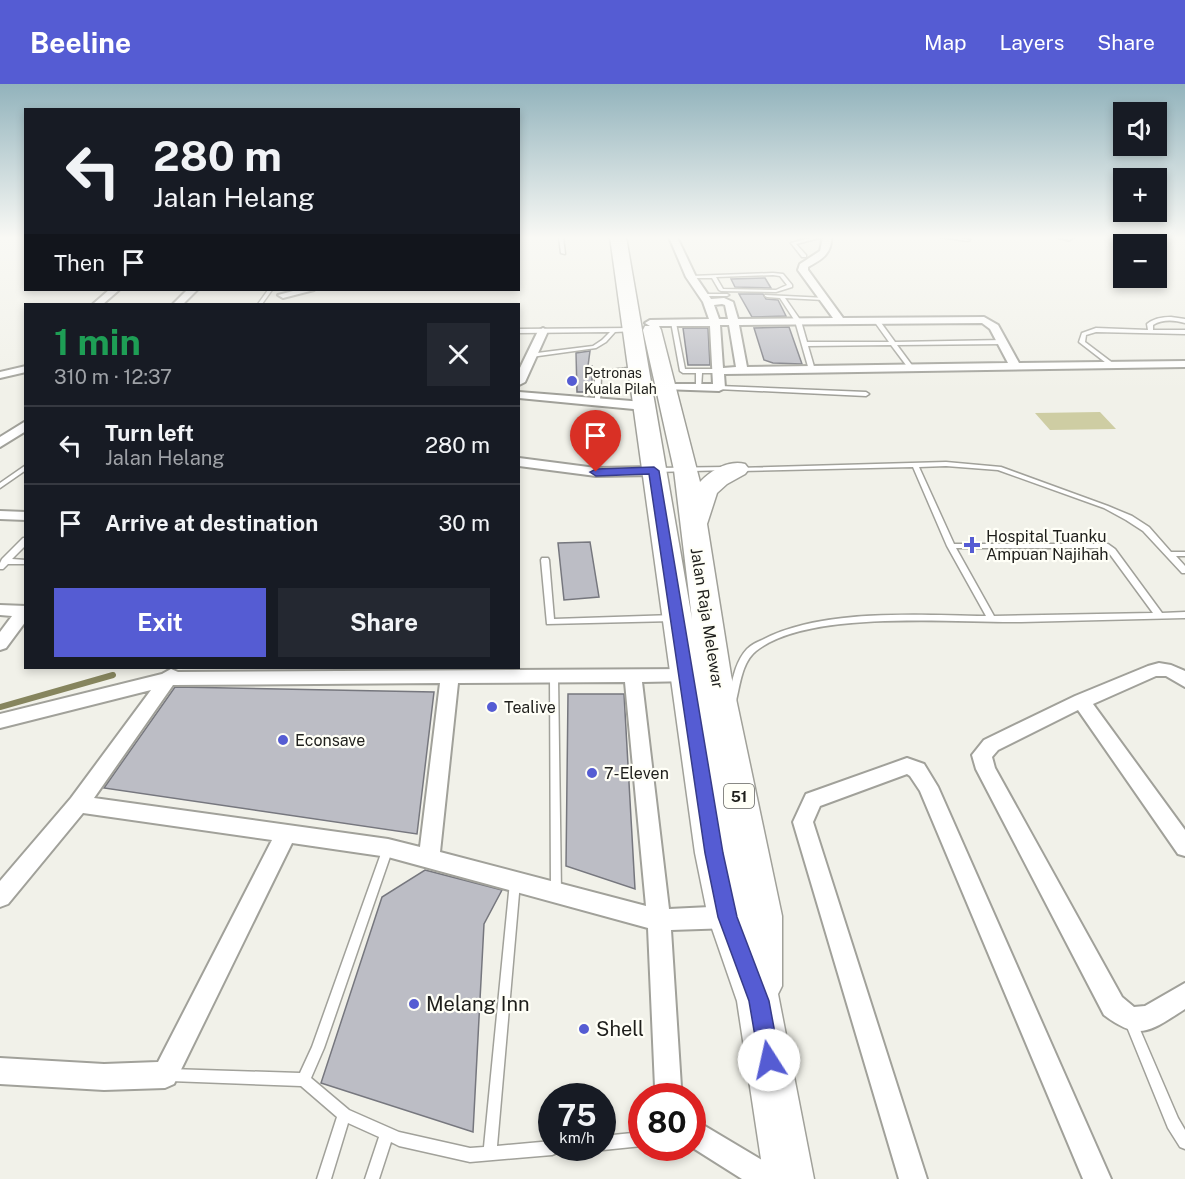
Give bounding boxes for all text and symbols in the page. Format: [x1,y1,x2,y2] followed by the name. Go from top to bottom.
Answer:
[30,26,131,59] text: Beeline
[924,30,967,55] text: Map
[1000,30,1064,55] text: Layers
[1097,30,1155,55] text: Share
[1113,102,1167,288] map controls
[1113,102,1167,156] button: sound
[153,131,282,180] text: 280 m
[54,132,132,210] icon: left
[1113,168,1167,222] button: +
[153,181,315,213] text: Jalan Helang
[1113,234,1167,288] button: −
[117,246,150,279] icon: arrive
[54,250,105,276] text: Then
[54,321,141,363] text: 1 min
[427,323,490,386] button: close
[54,365,172,389] text: 310 m · 12:37
[584,365,657,397] place label: Petronas Kuala Pilah
[565,374,579,388] marker: Petronas Kuala Pilah
[570,410,621,472] pin
[579,419,612,452] icon: arrive
[105,420,194,446] text: Turn left
[54,429,87,462] icon: left
[425,432,490,458] text: 280 m
[105,446,225,470] text: Jalan Helang
[54,507,87,540] icon: arrive
[105,510,318,536] text: Arrive at destination
[438,510,490,536] text: 30 m
[986,527,1108,564] place label: Hospital Tuanku Ampuan Najihah
[963,536,981,554] marker: Hospital Tuanku Ampuan Najihah
[686,546,728,690] street label: Jalan Raja Melewar
[54,588,266,657] button: Exit
[278,588,490,657] button: Share
[504,698,556,717] place label: Tealive
[485,700,499,714] marker: Tealive
[295,731,365,750] place label: Econsave
[276,733,290,747] marker: Econsave
[604,764,669,783] place label: 7-Eleven
[585,766,599,780] marker: 7-Eleven
[724,784,754,808] road number: 51
[426,992,530,1016] place label: Melang Inn
[407,997,421,1011] marker: Melang Inn
[596,1017,644,1041] place label: Shell
[577,1022,591,1036] marker: Shell
[737,1028,801,1092] position arrow
[628,1083,706,1161] speed limit sign: 80
[557,1097,597,1133] text: 75
[559,1129,595,1146] text: km/h

